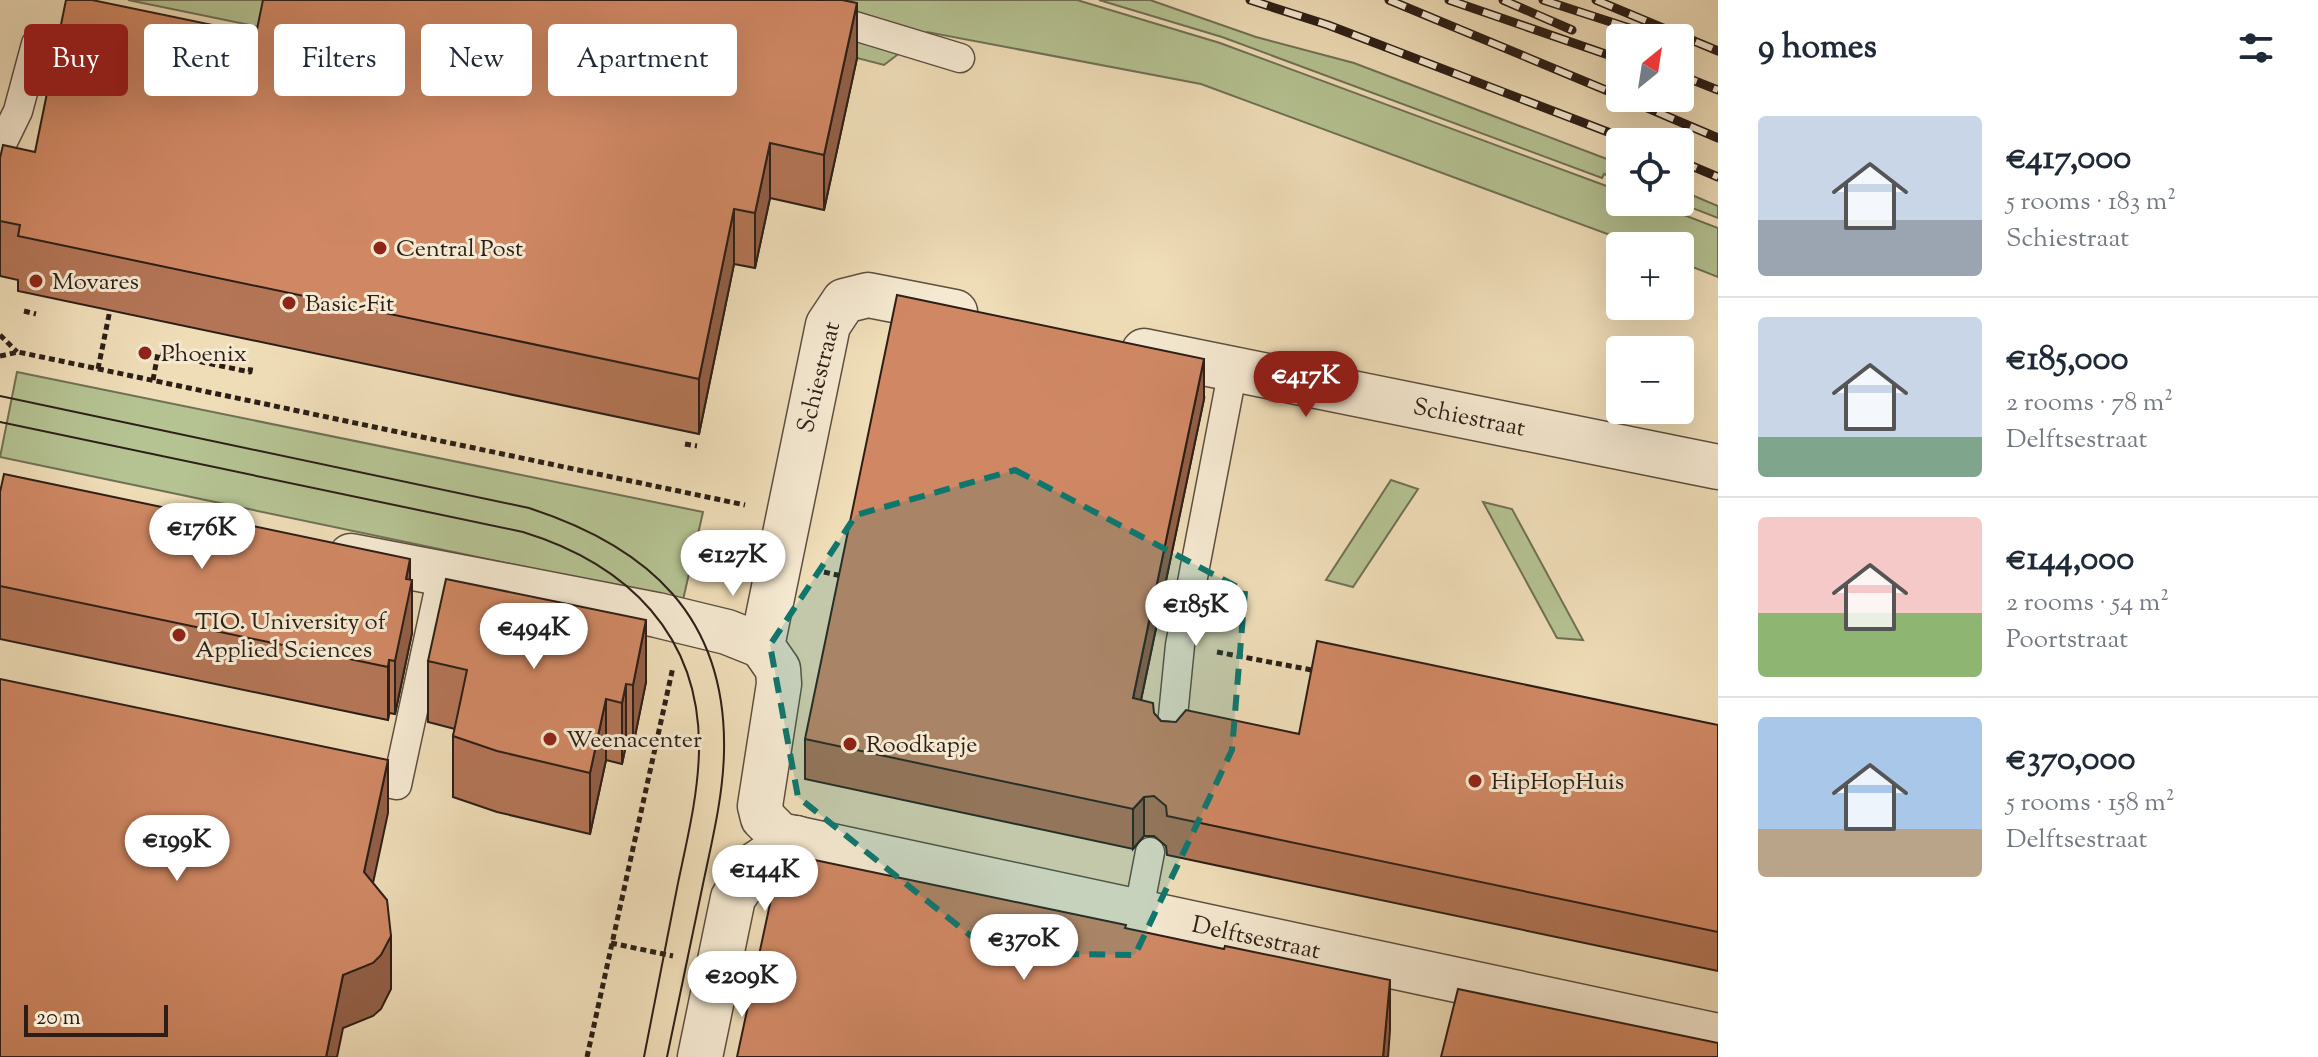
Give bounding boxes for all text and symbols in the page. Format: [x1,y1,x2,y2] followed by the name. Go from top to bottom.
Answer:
[24,24,128,96] chip: Buy
[144,24,258,96] chip: Rent
[274,24,405,96] chip: Filters
[421,24,532,96] chip: New
[548,24,737,96] chip: Apartment
[1606,24,1694,112] north arrow
[1606,24,1694,424] map controls
[1758,24,1877,73] text: 9 homes
[2234,26,2278,70] icon: filters
[1606,128,1694,216] button: locate
[2006,135,2131,184] text: €417,000
[1822,148,1918,244] icon: home
[2006,184,2176,221] text: 5 rooms · 183 m²
[2006,221,2129,258] text: Schiestraat
[1606,232,1694,320] button: +
[396,233,523,267] place label: Central Post
[371,239,389,257] marker: Central Post
[52,266,139,300] place label: Movares
[27,272,45,290] marker: Movares
[305,288,394,322] place label: Basic-Fit
[280,294,298,312] marker: Basic-Fit
[790,318,850,437] street label: Schiestraat
[1606,336,1694,424] button: −
[2006,336,2129,385] text: €185,000
[161,338,247,372] place label: Phoenix
[136,344,154,362] marker: Phoenix
[1822,349,1918,445] icon: home
[1250,351,1362,419] pin: €417K
[1272,358,1340,395] text: €417K
[2006,385,2173,422] text: 2 rooms · 78 m²
[1410,391,1528,447] street label: Schiestraat
[2006,422,2148,459] text: Delftsestraat
[146,503,258,571] pin: €176K
[167,510,237,547] text: €176K
[677,530,789,598] pin: €127K
[2006,536,2134,585] text: €144,000
[699,537,767,574] text: €127K
[1822,549,1918,645] icon: home
[1140,580,1252,648] pin: €185K
[2006,585,2169,622] text: 2 rooms · 54 m²
[1163,587,1229,624] text: €185K
[478,603,590,671] pin: €494K
[195,606,388,668] place label: TIO. University of Applied Sciences
[498,610,570,647] text: €494K
[2006,622,2128,659] text: Poortstraat
[170,626,188,644] marker: TIO. University of Applied Sciences
[566,724,702,758] place label: Weenacenter
[866,729,978,763] place label: Roodkapje
[541,730,559,748] marker: Weenacenter
[841,735,859,753] marker: Roodkapje
[2006,736,2136,785] text: €370,000
[1822,749,1918,845] icon: home
[1491,766,1624,800] place label: HipHopHuis
[1466,772,1484,790] marker: HipHopHuis
[2006,785,2175,822] text: 5 rooms · 158 m²
[121,815,233,883] pin: €199K
[143,822,211,859] text: €199K
[2006,822,2148,859] text: Delftsestraat
[709,845,821,913] pin: €144K
[730,852,800,889] text: €144K
[1188,909,1323,969] street label: Delftsestraat
[968,914,1080,982] pin: €370K
[988,921,1060,958] text: €370K
[686,951,798,1019] pin: €209K
[705,958,779,995] text: €209K
[24,1001,168,1037] scale bar
[36,1003,81,1035] text: 20 m

